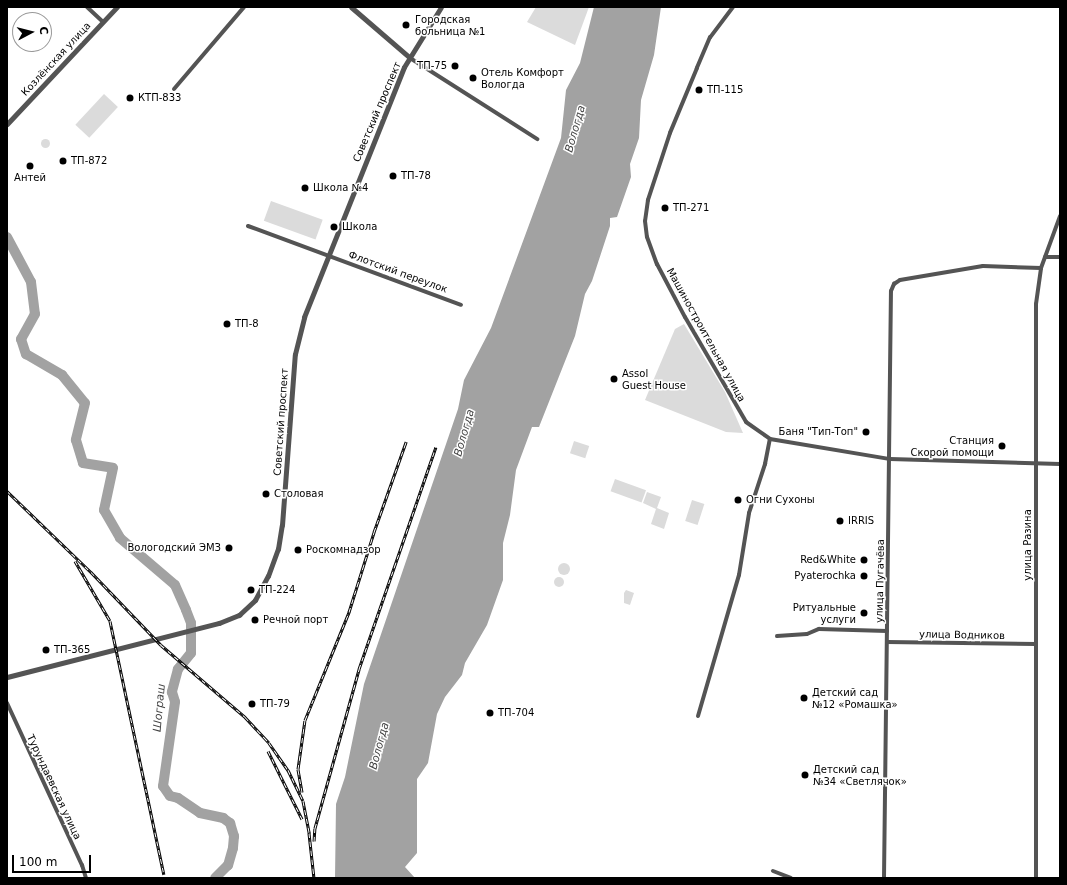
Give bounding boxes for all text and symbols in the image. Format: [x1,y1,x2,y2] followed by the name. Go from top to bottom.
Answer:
[12,12,52,52] north arrow
[415,13,485,36] place label: Городская больница №1
[400,19,412,31] marker: Городская больница №1
[19,20,93,98] street label: Козлёнская улица
[36,26,50,35] text: С
[350,60,404,164] street label: Советский проспект
[417,60,447,72] place label: ТП-75
[450,61,460,71] marker: ТП-75
[481,66,564,90] place label: Отель Комфорт Вологда
[468,73,478,83] marker: Отель Комфорт Вологда
[707,84,743,96] place label: ТП-115
[694,85,704,95] marker: ТП-115
[138,92,181,104] place label: КТП-833
[125,93,135,103] marker: КТП-833
[563,104,589,154] water label: Вологда
[71,155,107,167] place label: ТП-872
[58,156,68,166] marker: ТП-872
[25,161,35,171] marker: Антей
[401,170,431,182] place label: ТП-78
[388,171,398,181] marker: ТП-78
[14,172,46,184] place label: Антей
[313,182,368,194] place label: Школа №4
[300,183,310,193] marker: Школа №4
[673,202,709,214] place label: ТП-271
[660,203,670,213] marker: ТП-271
[342,221,377,233] place label: Школа
[329,222,339,232] marker: Школа
[347,249,449,295] street label: Флотский переулок
[664,266,748,404] street label: Машиностроительная улица
[235,318,259,330] place label: ТП-8
[222,319,232,329] marker: ТП-8
[622,367,686,390] place label: Assol Guest House
[271,368,291,476] street label: Советский проспект
[609,374,619,384] marker: Assol Guest House
[452,408,478,458] water label: Вологда
[779,426,858,438] place label: Баня "Тип-Топ"
[861,427,871,437] marker: Баня "Тип-Топ"
[910,434,994,458] place label: Станция Скорой помощи
[997,441,1007,451] marker: Станция Скорой помощи
[274,488,323,500] place label: Столовая
[261,489,271,499] marker: Столовая
[746,494,815,506] place label: Огни Сухоны
[733,495,743,505] marker: Огни Сухоны
[1022,509,1034,581] street label: улица Разина
[848,515,874,527] place label: IRRIS
[835,516,845,526] marker: IRRIS
[873,539,887,623] street label: улица Пугачёва
[127,542,221,554] place label: Вологодский ЭМЗ
[224,543,234,553] marker: Вологодский ЭМЗ
[306,544,381,556] place label: Роскомнадзор
[293,545,303,555] marker: Роскомнадзор
[800,554,856,566] place label: Red&White
[859,555,869,565] marker: Red&White
[794,570,856,582] place label: Pyaterochka
[859,571,869,581] marker: Pyaterochka
[259,584,295,596] place label: ТП-224
[246,585,256,595] marker: ТП-224
[793,601,856,624] place label: Ритуальные услуги
[859,608,869,618] marker: Ритуальные услуги
[263,614,328,626] place label: Речной порт
[250,615,260,625] marker: Речной порт
[919,628,1005,642] street label: улица Водников
[54,644,90,656] place label: ТП-365
[41,645,51,655] marker: ТП-365
[151,683,169,733] water label: Шограш
[812,686,898,710] place label: Детский сад №12 «Ромашка»
[799,693,809,703] marker: Детский сад №12 «Ромашка»
[260,698,290,710] place label: ТП-79
[247,699,257,709] marker: ТП-79
[498,707,534,719] place label: ТП-704
[485,708,495,718] marker: ТП-704
[367,721,393,771] water label: Вологда
[24,733,84,841] street label: Турундаевская улица
[813,763,907,786] place label: Детский сад №34 «Светлячок»
[800,770,810,780] marker: Детский сад №34 «Светлячок»
[14,847,93,873] scale bar
[19,855,57,869] text: 100 m

